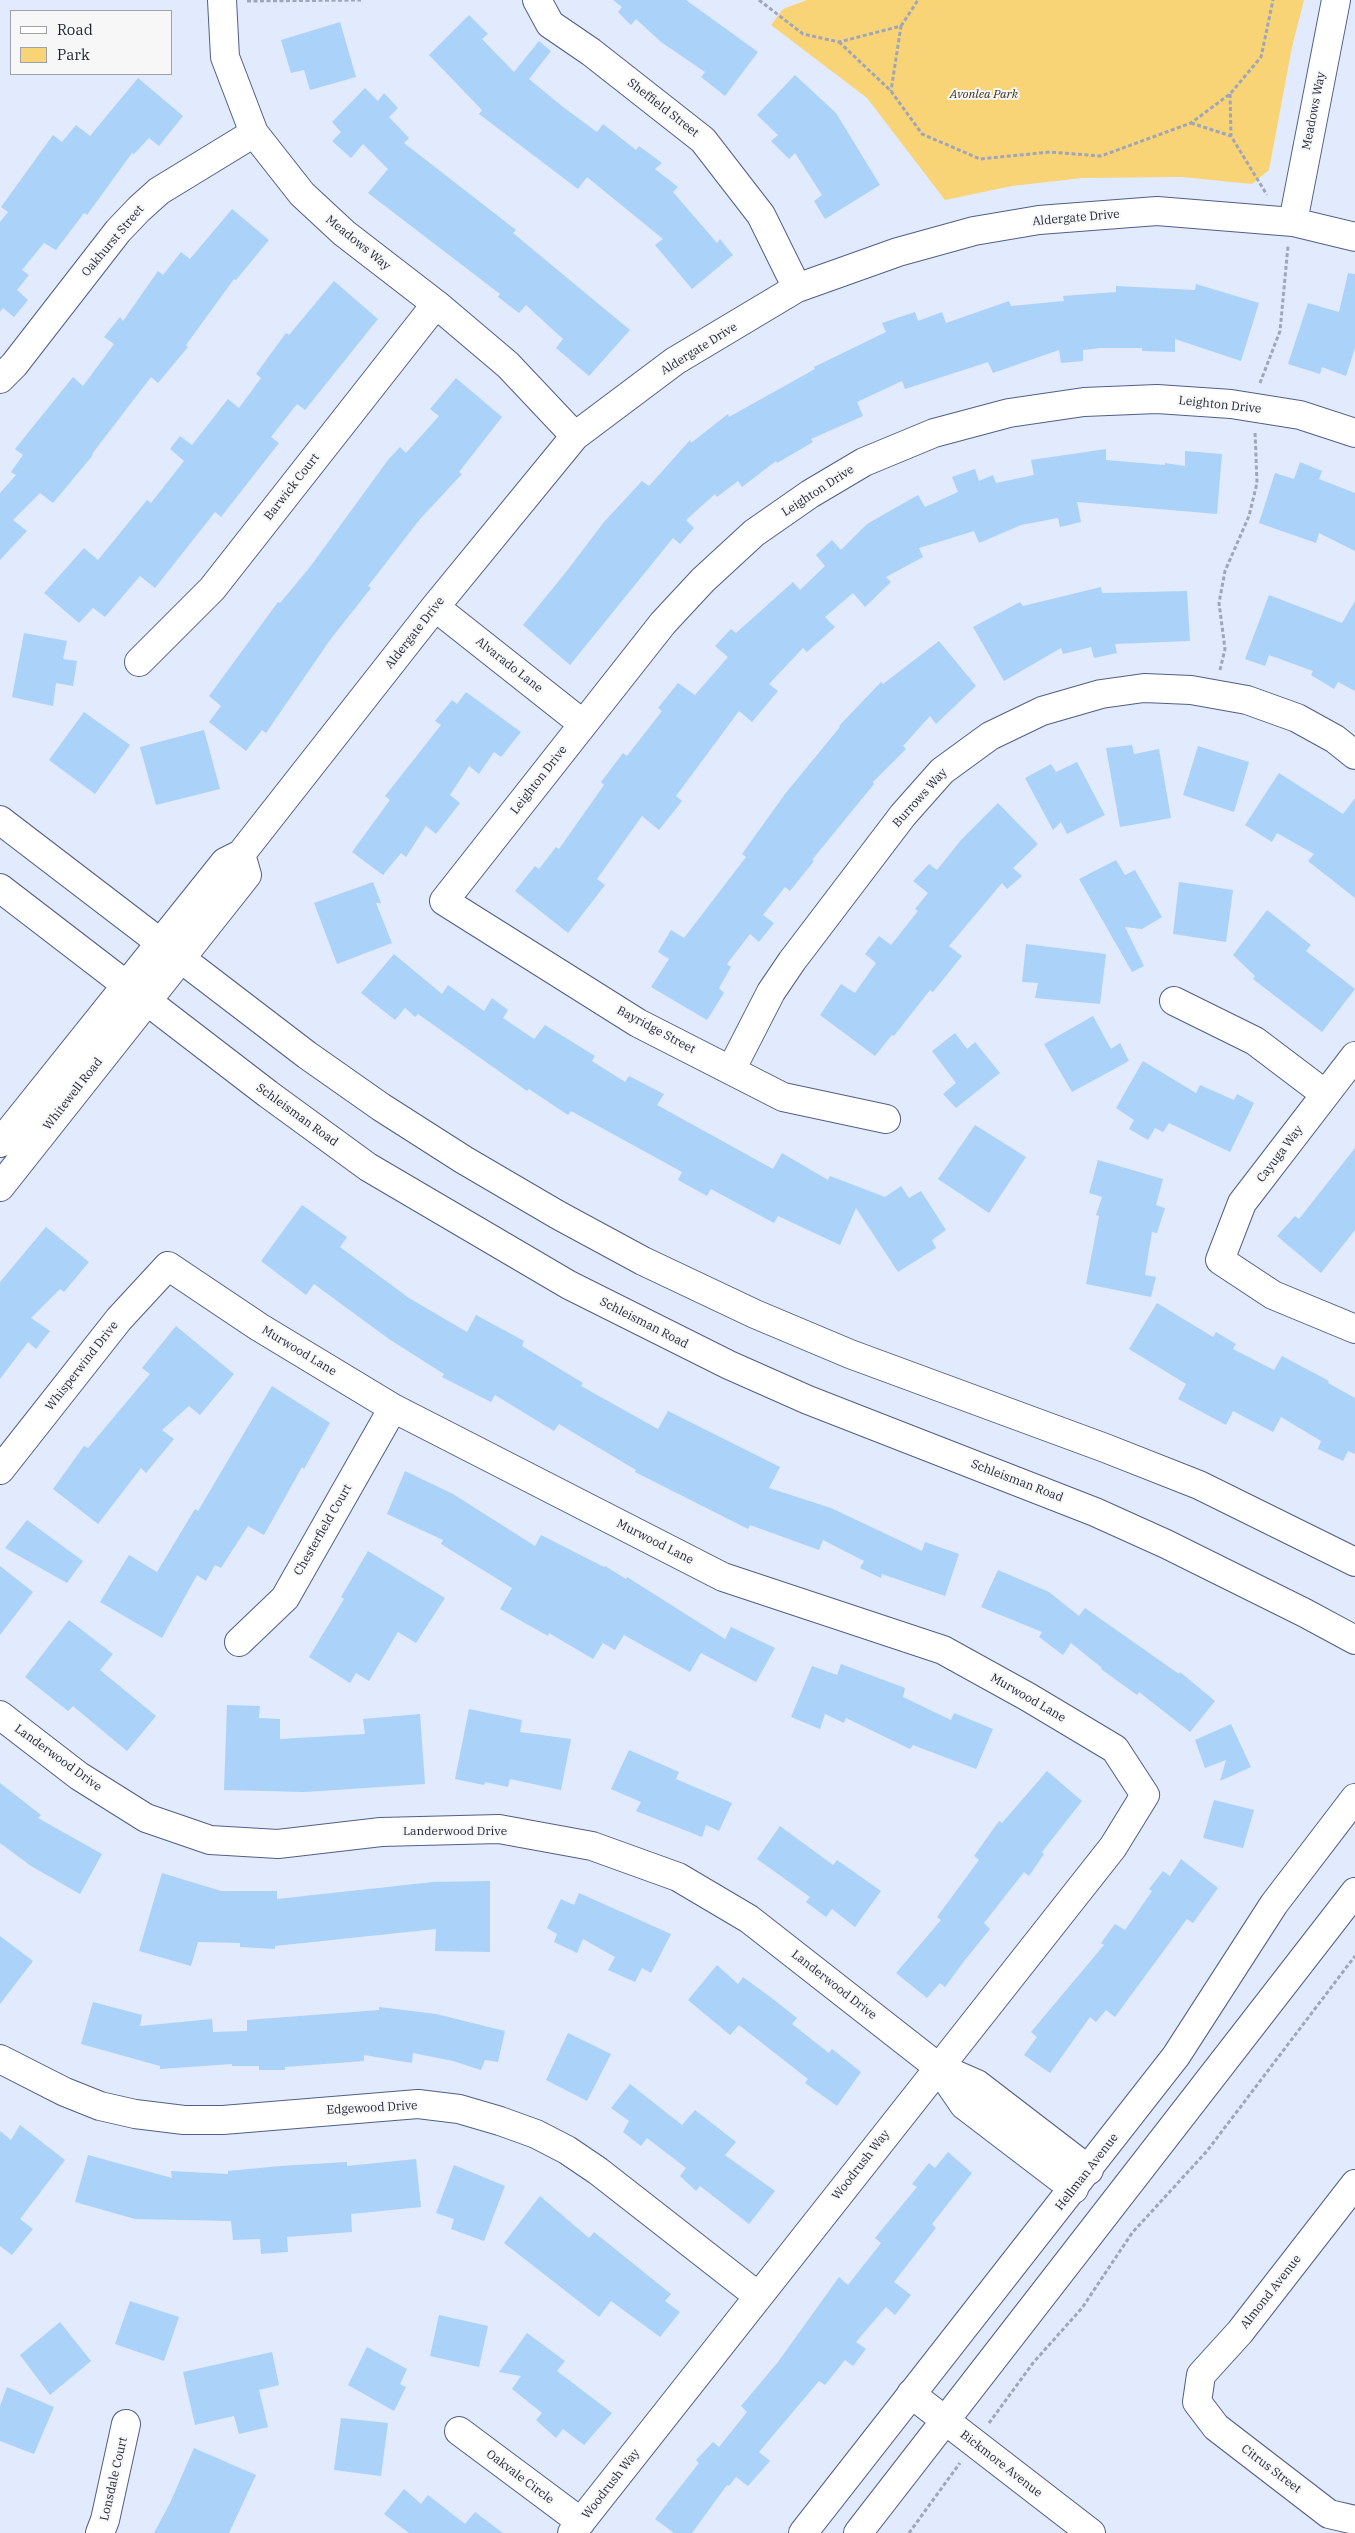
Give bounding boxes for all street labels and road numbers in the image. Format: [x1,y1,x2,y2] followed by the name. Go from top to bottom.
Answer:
[1299,71,1329,151] street label: Meadows Way
[624,76,702,140] street label: Sheffield Street
[79,202,147,280] street label: Oakhurst Street
[1032,207,1120,229] street label: Aldergate Drive
[323,212,393,274] street label: Meadows Way
[658,320,740,378] street label: Aldergate Drive
[1178,393,1262,417] street label: Leighton Drive
[261,451,323,523] street label: Barwick Court
[779,462,857,520] street label: Leighton Drive
[382,594,448,672] street label: Aldergate Drive
[473,634,545,696] street label: Alvarado Lane
[508,743,570,817] street label: Leighton Drive
[890,766,950,830] street label: Burrows Way
[614,1003,698,1057] street label: Bayridge Street
[40,1055,106,1133] street label: Whitewell Road
[253,1081,341,1149] street label: Schleisman Road
[1254,1123,1306,1185] street label: Cayuga Way
[597,1294,691,1352] street label: Schleisman Road
[43,1318,121,1414] street label: Whisperwind Drive
[259,1323,339,1379] street label: Murwood Lane
[969,1457,1065,1505] street label: Schleisman Road
[291,1482,355,1578] street label: Chesterfield Court
[614,1516,696,1568] street label: Murwood Lane
[988,1671,1068,1725] street label: Murwood Lane
[12,1722,104,1794] street label: Landerwood Drive
[403,1825,507,1839] street label: Landerwood Drive
[789,1947,879,2023] street label: Landerwood Drive
[326,2098,418,2118] street label: Edgewood Drive
[829,2127,893,2203] street label: Woodrush Way
[1052,2131,1122,2213] street label: Hellman Avenue
[1238,2252,1304,2332] street label: Almond Avenue
[957,2428,1045,2500] street label: Bickmore Avenue
[97,2436,131,2522] street label: Lonsdale Court
[1238,2442,1304,2496] street label: Citrus Street
[579,2446,643,2522] street label: Woodrush Way
[483,2447,557,2507] street label: Oakvale Circle

